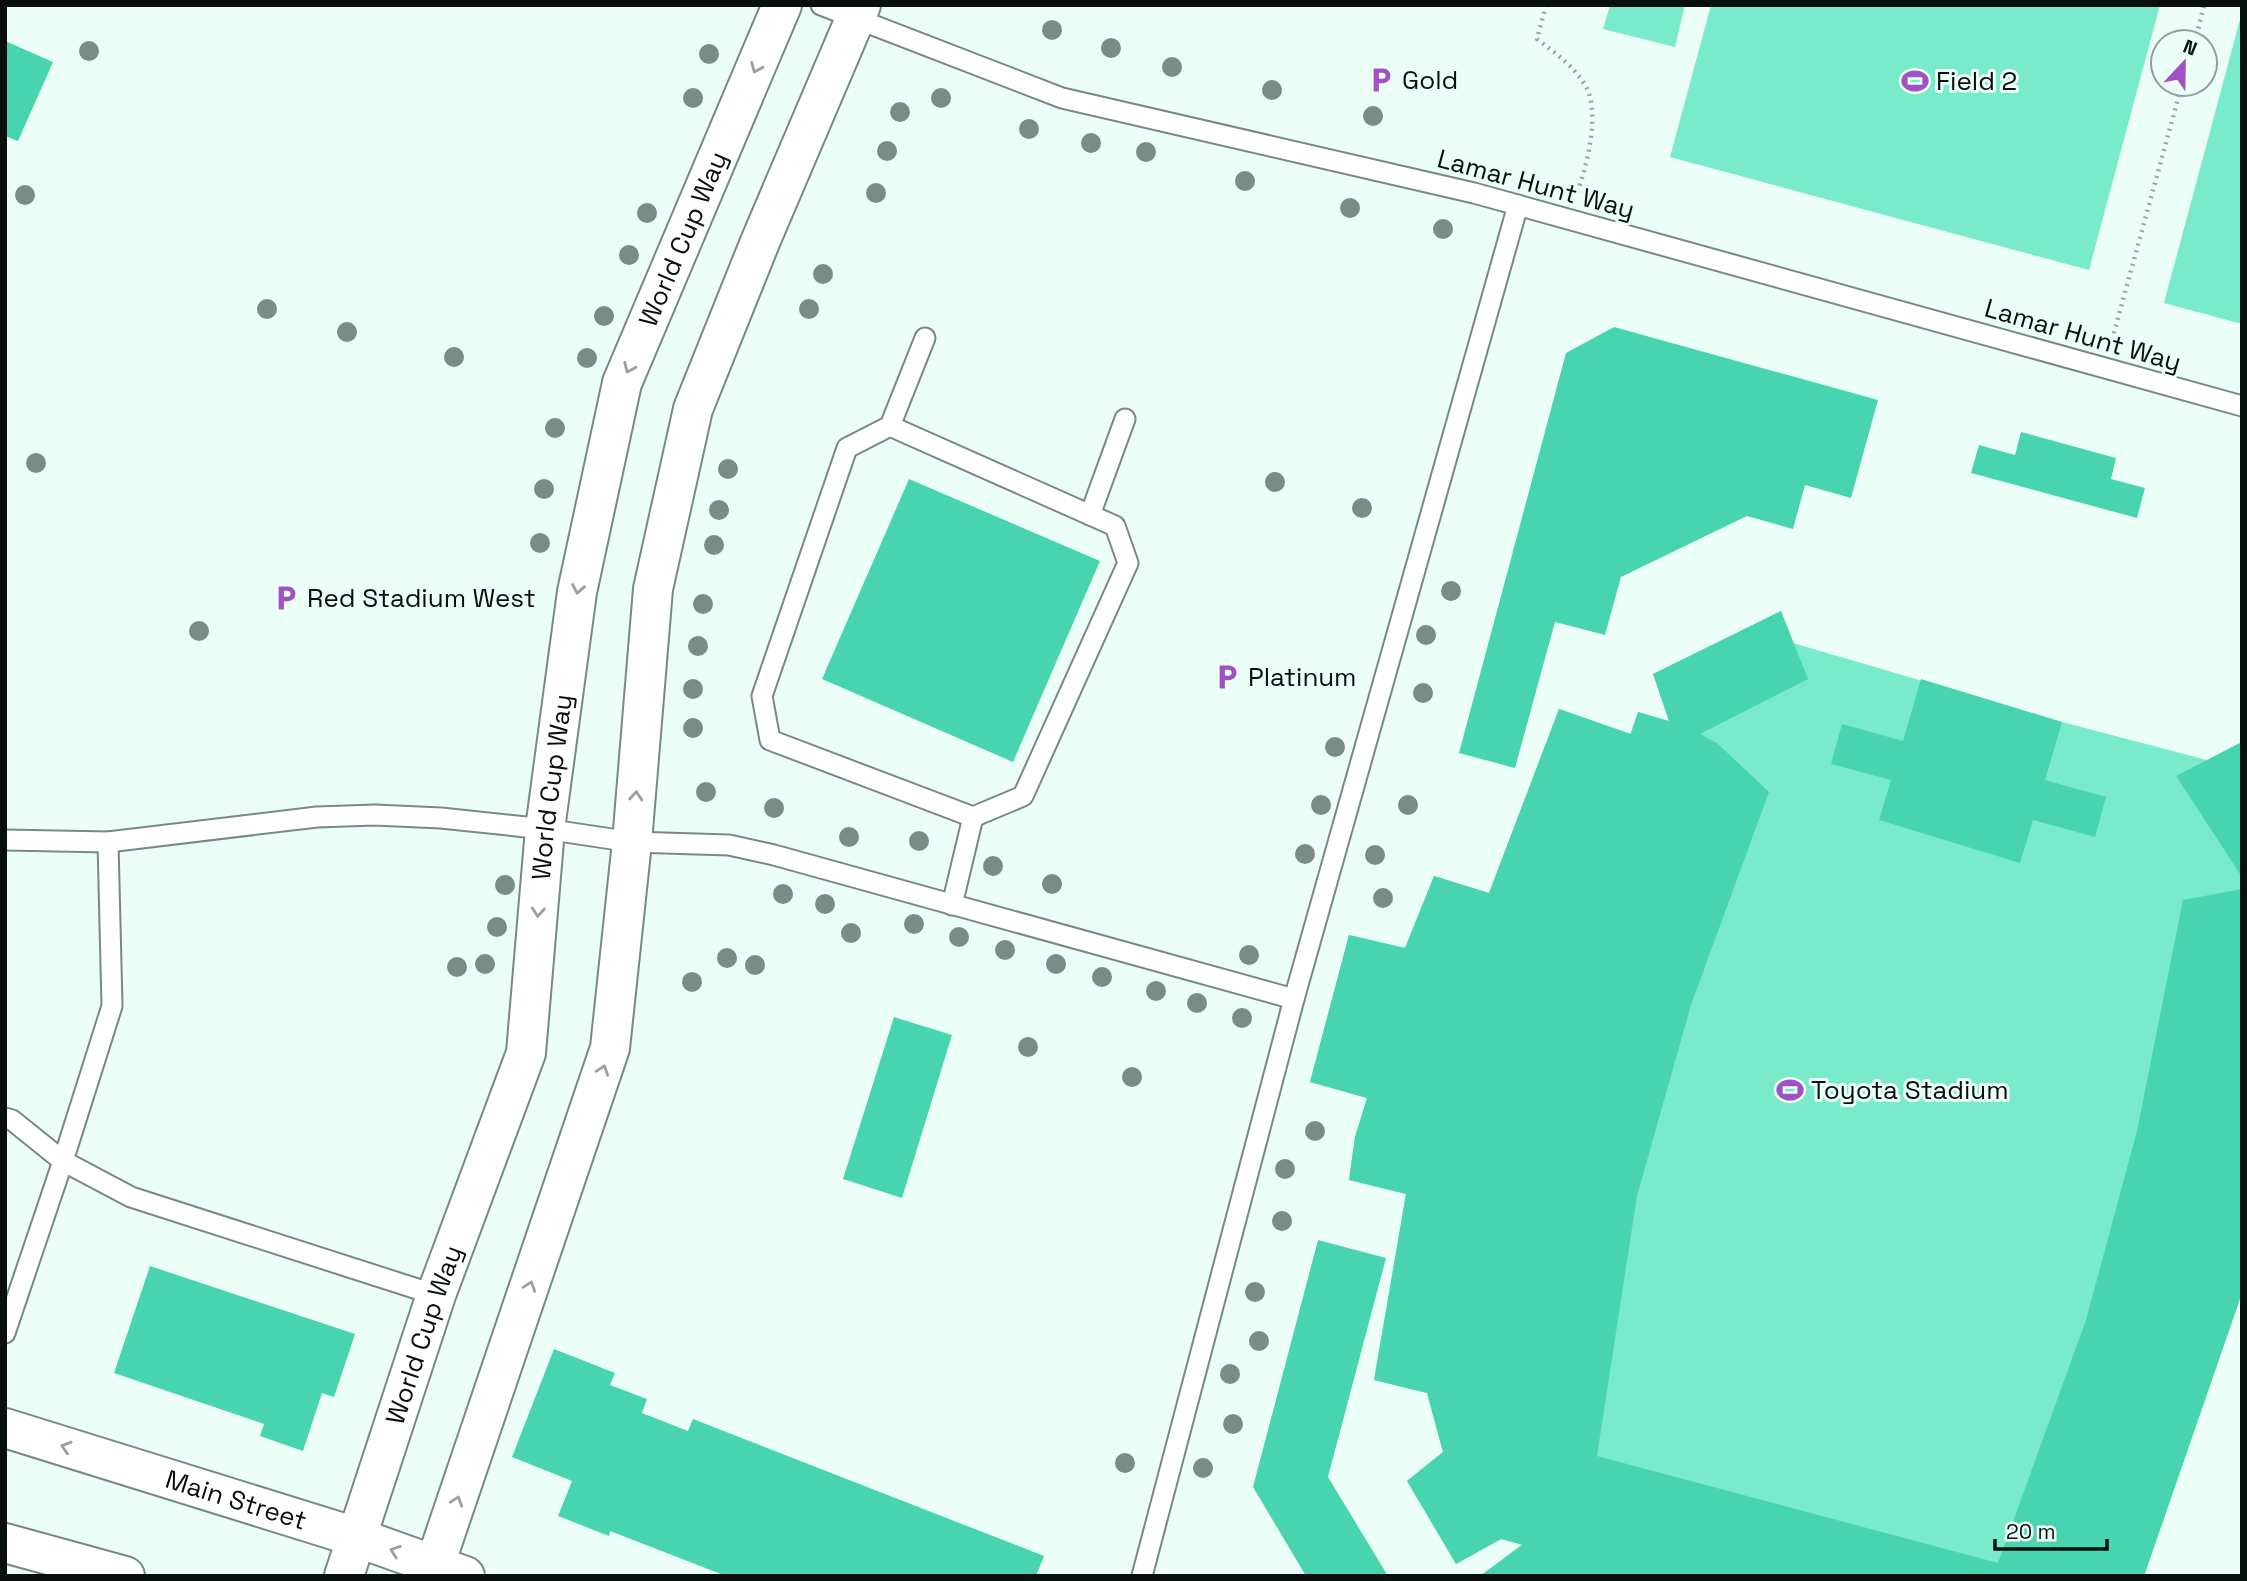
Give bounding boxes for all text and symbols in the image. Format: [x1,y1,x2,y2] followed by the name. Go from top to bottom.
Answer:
[2149,28,2219,98] north arrow
[2180,34,2201,62] text: N
[750,61,764,73] one-way arrow
[1402,63,1458,97] place label: Gold
[1936,64,2017,98] place label: Field 2
[1366,65,1396,95] parking icon: Gold
[1900,66,1930,96] sports icon: Field 2
[1434,141,1638,227] street label: Lamar Hunt Way
[631,146,735,332] street label: World Cup Way
[1981,291,2185,379] street label: Lamar Hunt Way
[623,361,637,373] one-way arrow
[307,581,536,615] place label: Red Stadium West
[271,583,301,613] parking icon: Red Stadium West
[571,583,586,595] one-way arrow
[1248,660,1356,694] place label: Platinum
[1212,662,1242,692] parking icon: Platinum
[524,692,580,881] street label: World Cup Way
[628,790,643,801] one-way arrow
[531,907,546,918] one-way arrow
[595,1064,609,1077] one-way arrow
[1811,1073,2009,1107] place label: Toyota Stadium
[1775,1075,1805,1105] sports icon: Toyota Stadium
[378,1240,470,1429] street label: World Cup Way
[522,1280,536,1292] one-way arrow
[61,1440,73,1455] one-way arrow
[161,1462,311,1538] street label: Main Street
[449,1495,463,1508] one-way arrow
[1995,1508,2107,1552] scale bar
[2006,1518,2056,1545] text: 20 m
[390,1546,402,1560] one-way arrow

